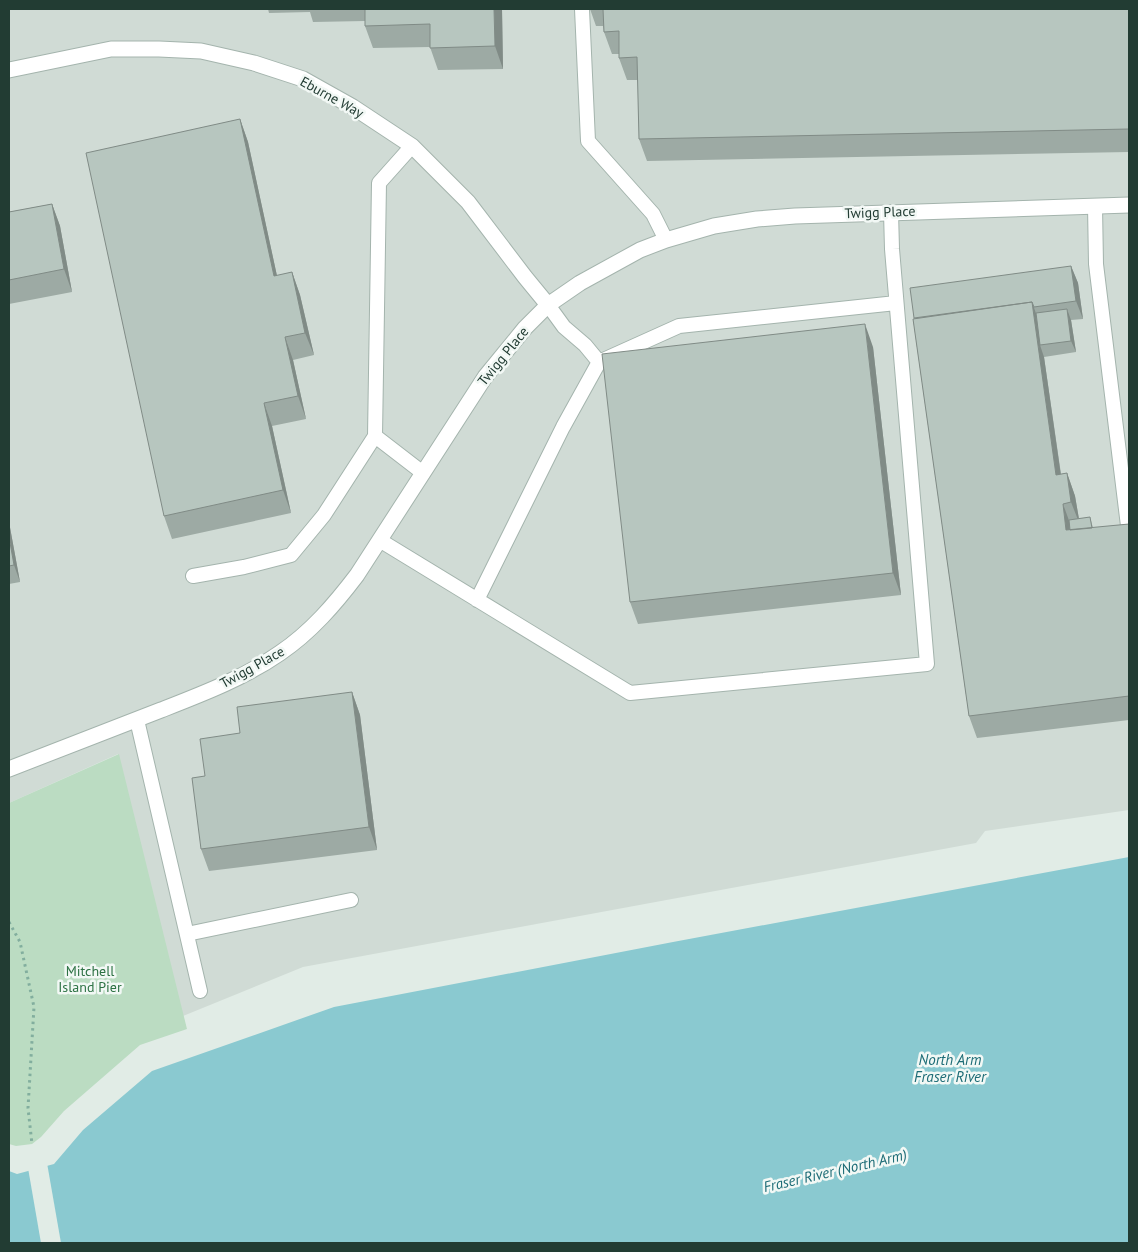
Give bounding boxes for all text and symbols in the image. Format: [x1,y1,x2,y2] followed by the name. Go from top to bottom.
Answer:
[297,72,367,122] street label: Eburne Way
[844,202,916,222] street label: Twigg Place
[474,323,532,389] street label: Twigg Place
[217,642,287,692] street label: Twigg Place
[58,962,122,996] park label: Mitchell Island Pier
[914,1050,987,1086] water label: North Arm Fraser River
[761,1145,908,1196] water label: Fraser River (North Arm)

